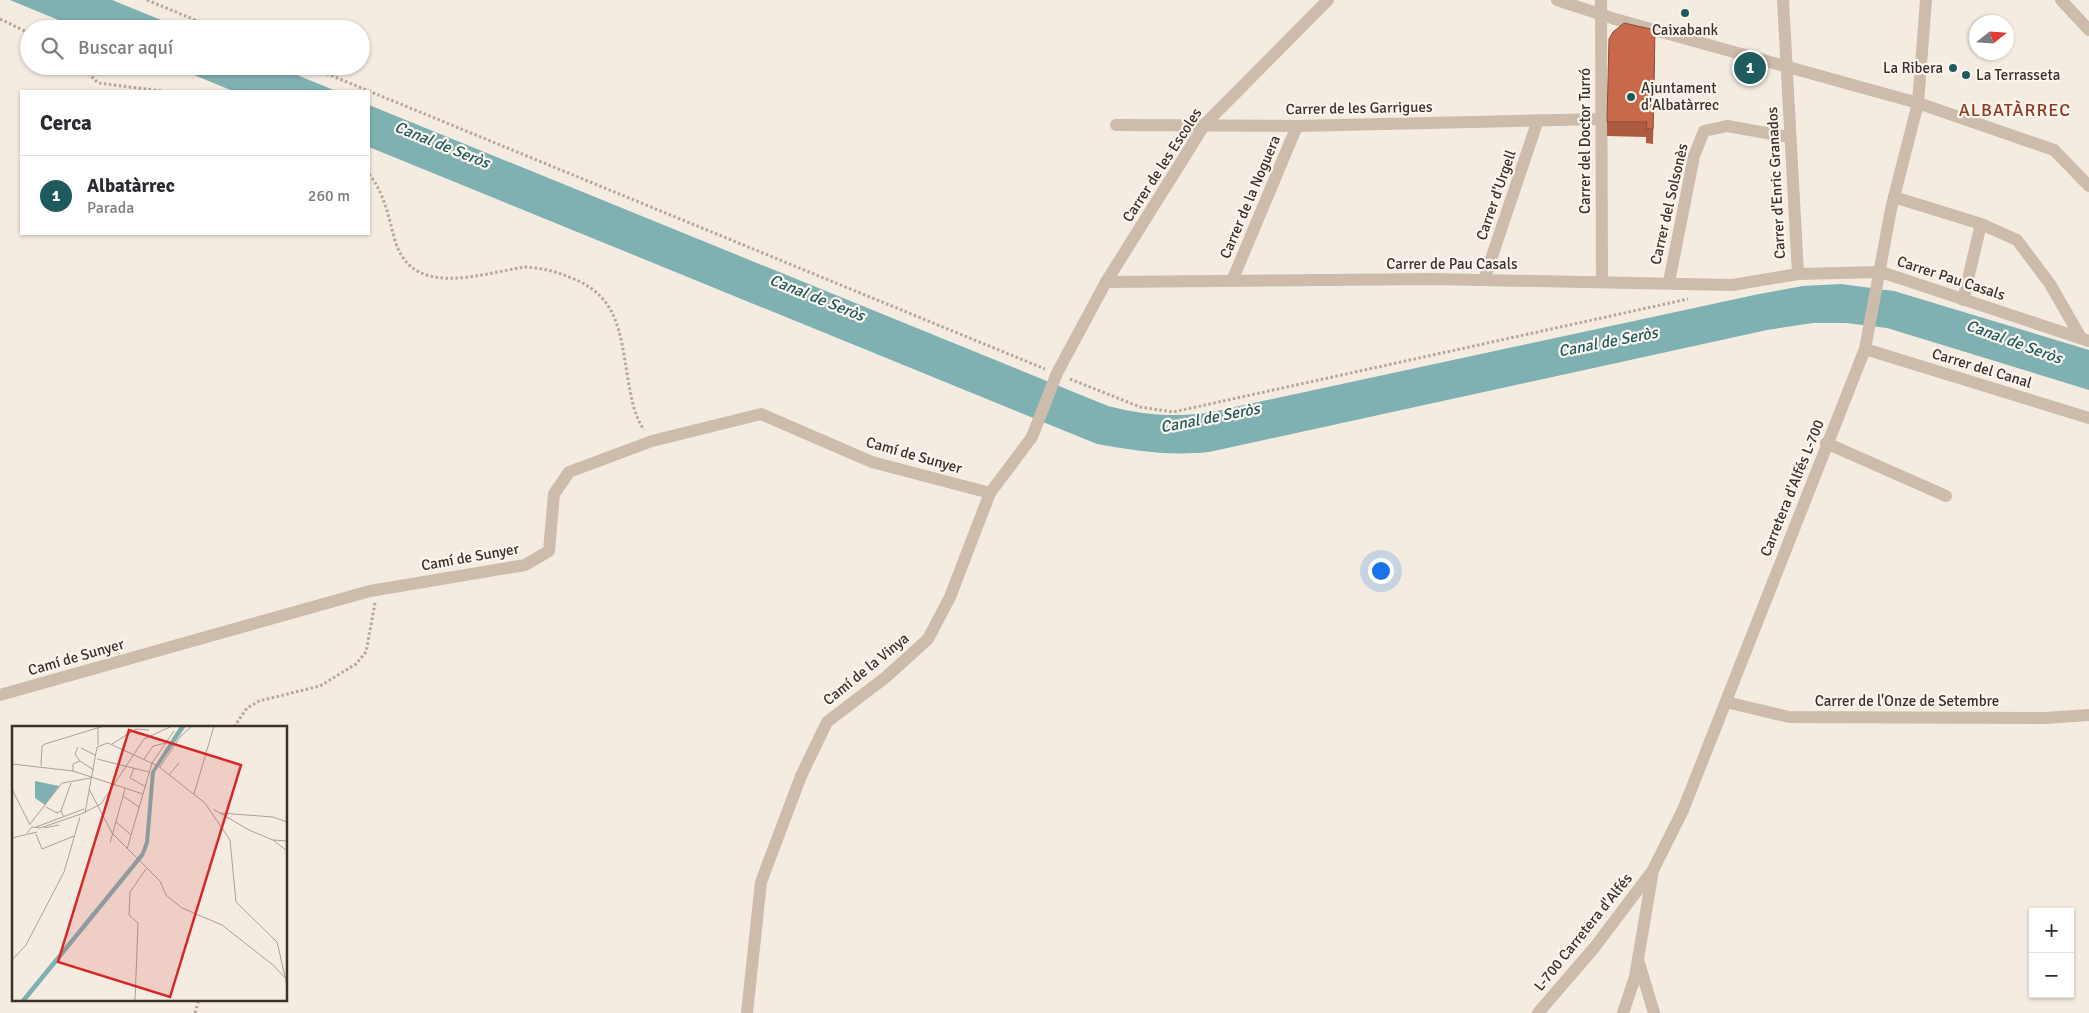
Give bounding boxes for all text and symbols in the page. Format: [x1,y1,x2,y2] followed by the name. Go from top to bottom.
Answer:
[1679,7,1691,19] marker: Caixabank
[1969,15,2014,60] north arrow
[20,20,370,75] search box
[1652,21,1719,39] place label: Caixabank
[38,34,66,62] icon: search
[78,36,173,60] text: Buscar aquí
[1734,49,1766,87] pin: 1
[1883,59,1943,77] place label: La Ribera
[1947,62,1959,74] marker: La Ribera
[1976,66,2060,84] place label: La Terrasseta
[1576,68,1594,214] street label: Carrer del Doctor Turró
[1960,69,1972,81] marker: La Terrasseta
[1641,79,1719,114] place label: Ajuntament d'Albatàrrec
[1625,91,1637,103] marker: Ajuntament d'Albatàrrec
[1285,98,1433,118] street label: Carrer de les Garrigues
[1959,99,2071,121] district label: ALBATÀRREC
[1118,104,1206,225] street label: Carrer de les Escoles
[1763,106,1789,259] street label: Carrer d'Enric Granados
[40,110,92,136] text: Cerca
[392,117,494,174] water label: Canal de Seròs
[1216,133,1284,261] street label: Carrer de la Noguera
[1646,141,1692,266] street label: Carrer del Solsonès
[1472,148,1520,242] street label: Carrer d'Urgell
[87,174,175,198] text: Albatàrrec
[52,186,60,206] text: 1
[308,186,350,206] text: 260 m
[87,198,134,218] text: Parada
[1895,252,2008,304] street label: Carrer Pau Casals
[1386,255,1518,273] street label: Carrer de Pau Casals
[767,270,869,327] water label: Canal de Seròs
[1963,315,2067,369] water label: Canal de Seròs
[1557,322,1661,361] water label: Canal de Seròs
[1930,344,2034,392] street label: Carrer del Canal
[1159,398,1263,437] water label: Canal de Seròs
[1756,417,1828,559] street label: Carretera d'Alfés L-700
[864,433,965,477] street label: Camí de Sunyer
[420,539,521,574] street label: Camí de Sunyer
[1368,558,1394,584] your location
[820,629,912,709] street label: Camí de la Vinya
[26,635,127,679] street label: Camí de Sunyer
[1815,692,1999,710] street label: Carrer de l'Onze de Setembre
[12,726,288,1000] inset map
[1530,869,1636,994] street label: L-700 Carretera d'Alfés
[2029,908,2074,998] map controls
[2029,908,2074,953] button: +
[2029,953,2074,998] button: −

